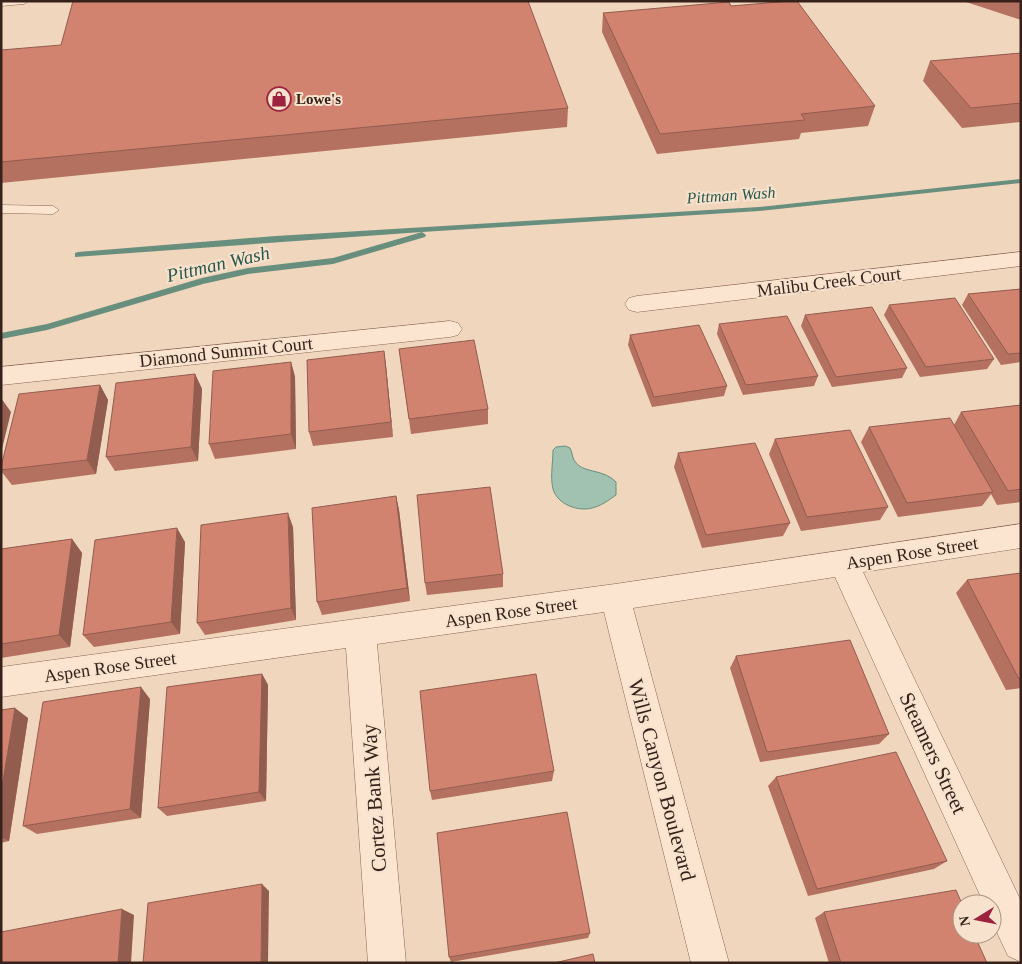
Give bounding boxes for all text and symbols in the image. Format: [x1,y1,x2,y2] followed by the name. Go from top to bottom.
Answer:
[266,86,292,112] shop icon: Lowe's
[296,91,341,107] place label: Lowe's
[685,183,776,207] water label: Pittman Wash
[163,242,272,286] water label: Pittman Wash
[756,263,902,301] street label: Malibu Creek Court
[138,333,314,371] street label: Diamond Summit Court
[845,533,979,573] street label: Aspen Rose Street
[444,593,578,631] street label: Aspen Rose Street
[43,648,177,686] street label: Aspen Rose Street
[623,676,701,884] street label: Wills Canyon Boulevard
[894,688,972,818] street label: Steamers Street
[357,723,391,873] street label: Cortez Bank Way
[952,894,1002,944] north arrow
[956,915,973,927] text: N

